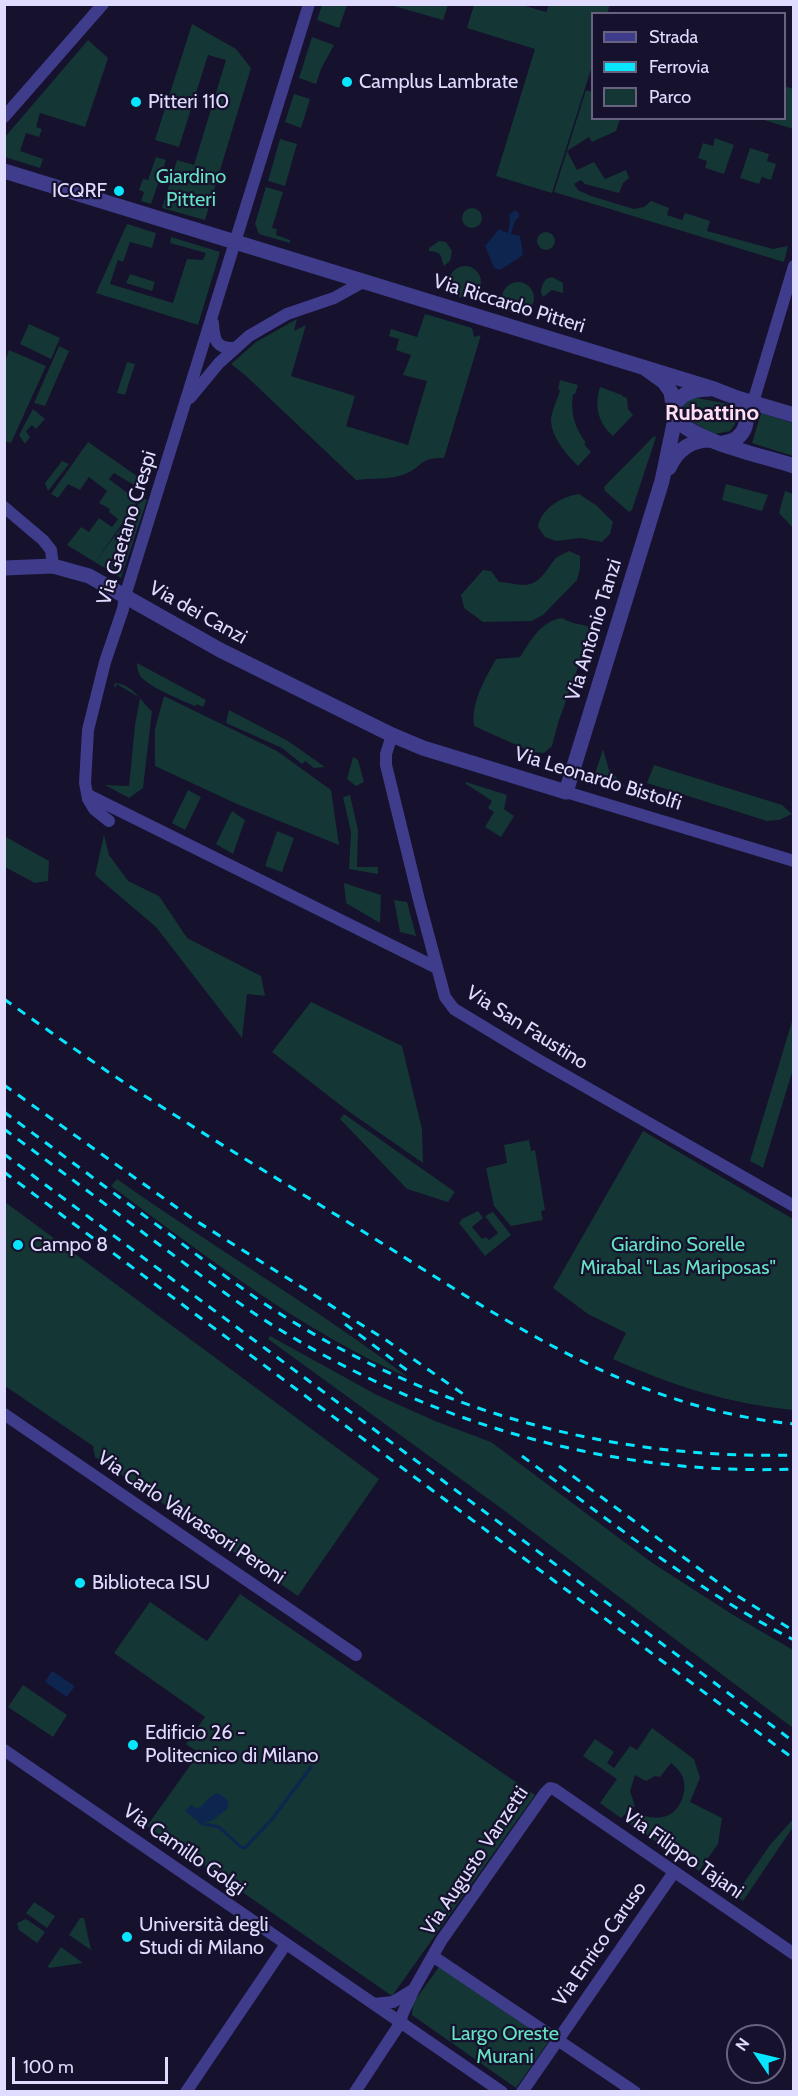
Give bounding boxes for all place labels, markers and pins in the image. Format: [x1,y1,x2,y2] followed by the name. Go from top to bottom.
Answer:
[359,70,518,94] place label: Camplus Lambrate
[340,75,354,89] marker: Camplus Lambrate
[148,90,229,114] place label: Pitteri 110
[129,95,143,109] marker: Pitteri 110
[52,179,107,203] place label: ICQRF
[112,184,126,198] marker: ICQRF
[30,1233,108,1257] place label: Campo 8
[11,1238,25,1252] marker: Campo 8
[92,1571,210,1595] place label: Biblioteca ISU
[73,1576,87,1590] marker: Biblioteca ISU
[145,1721,319,1768] place label: Edificio 26 - Politecnico di Milano
[126,1738,140,1752] marker: Edificio 26 - Politecnico di Milano
[139,1913,268,1960] place label: Università degli Studi di Milano
[120,1930,134,1944] marker: Università degli Studi di Milano

